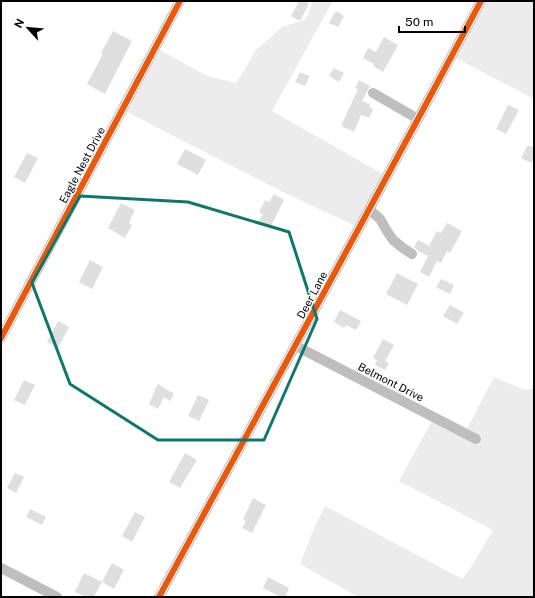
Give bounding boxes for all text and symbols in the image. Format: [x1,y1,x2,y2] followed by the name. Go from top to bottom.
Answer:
[8,8,48,48] north arrow
[399,8,465,34] scale bar
[405,15,433,29] text: 50 m
[12,17,26,30] text: N
[57,125,107,205] street label: Eagle Nest Drive
[295,269,329,321] street label: Deer Lane
[356,360,426,404] street label: Belmont Drive

